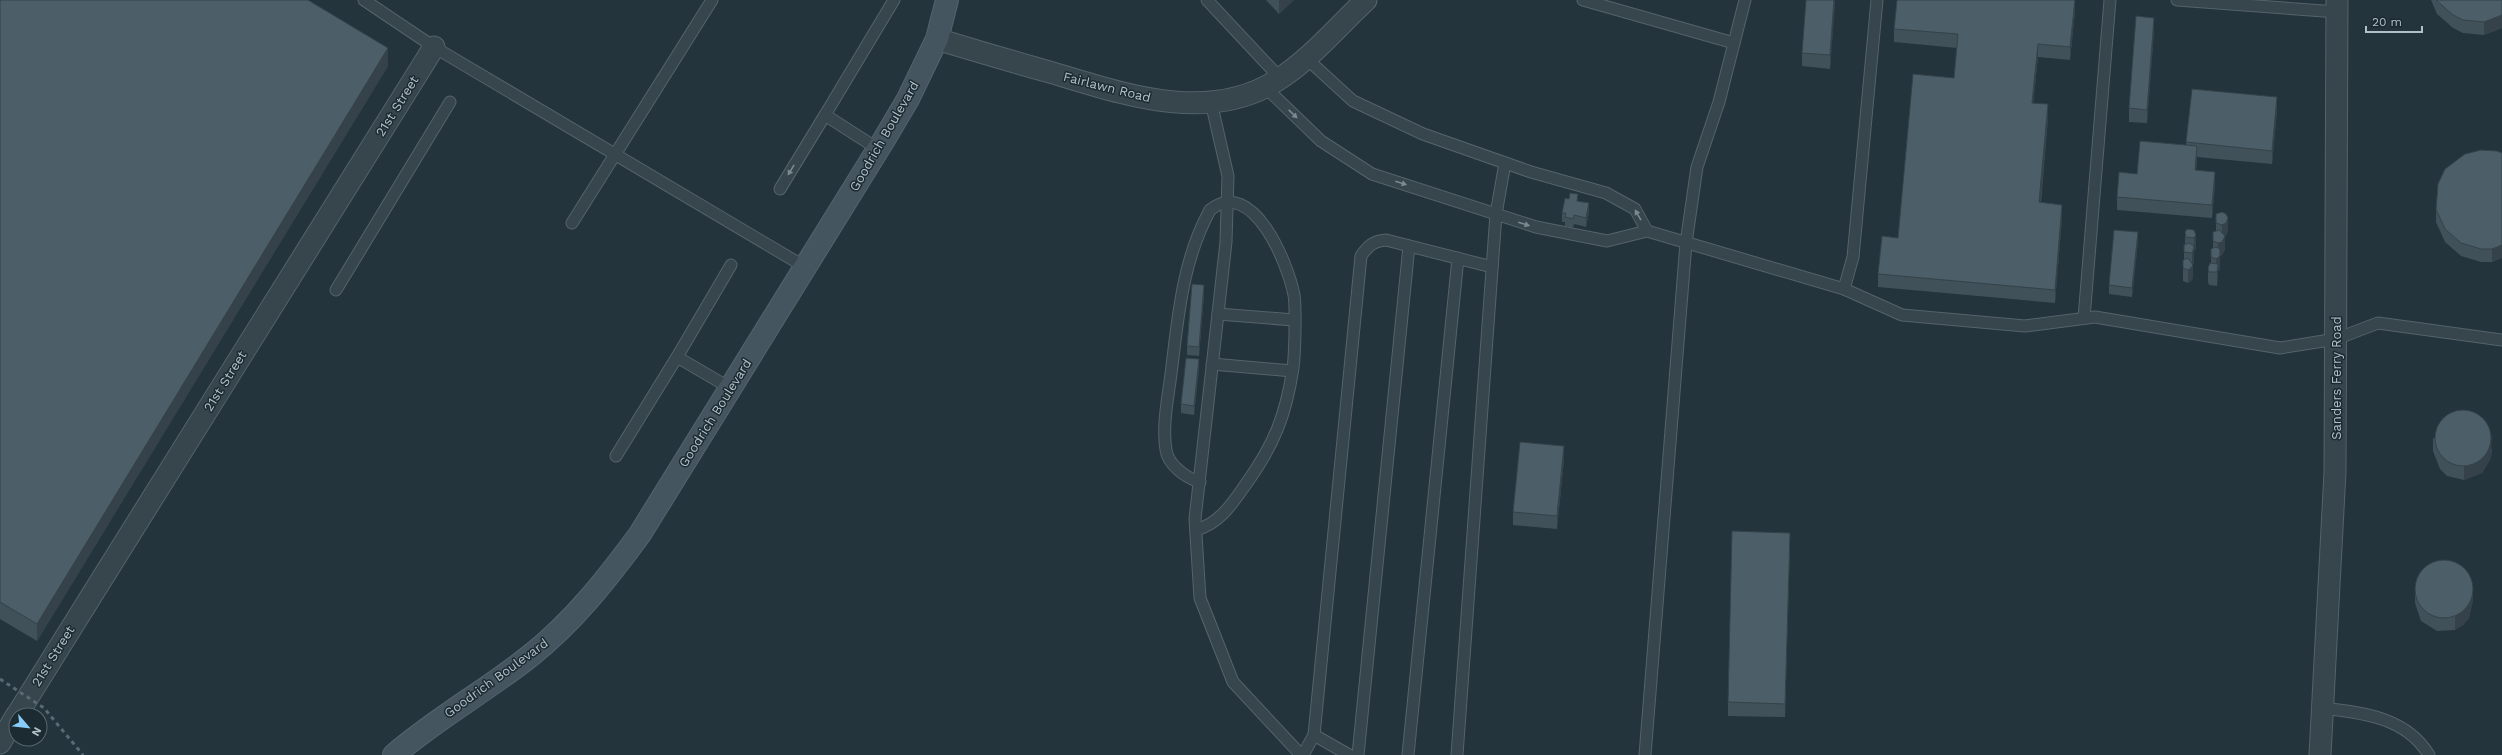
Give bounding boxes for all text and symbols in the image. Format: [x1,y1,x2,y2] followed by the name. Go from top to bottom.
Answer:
[2366,8,2422,34] scale bar
[2372,15,2402,29] text: 20 m
[1062,69,1152,105] street label: Fairlawn Road
[372,73,422,139] street label: 21st Street
[846,78,922,194] street label: Goodrich Boulevard
[1288,109,1298,119] one-way arrow
[788,164,795,176] one-way arrow
[1395,180,1407,186] one-way arrow
[1635,209,1642,221] one-way arrow
[1519,221,1531,227] one-way arrow
[2329,316,2344,440] street label: Sanders Ferry Road
[200,348,250,414] street label: 21st Street
[676,356,754,470] street label: Goodrich Boulevard
[28,623,78,689] street label: 21st Street
[441,635,551,721] street label: Goodrich Boulevard
[8,707,48,747] north arrow
[29,725,44,738] text: N

